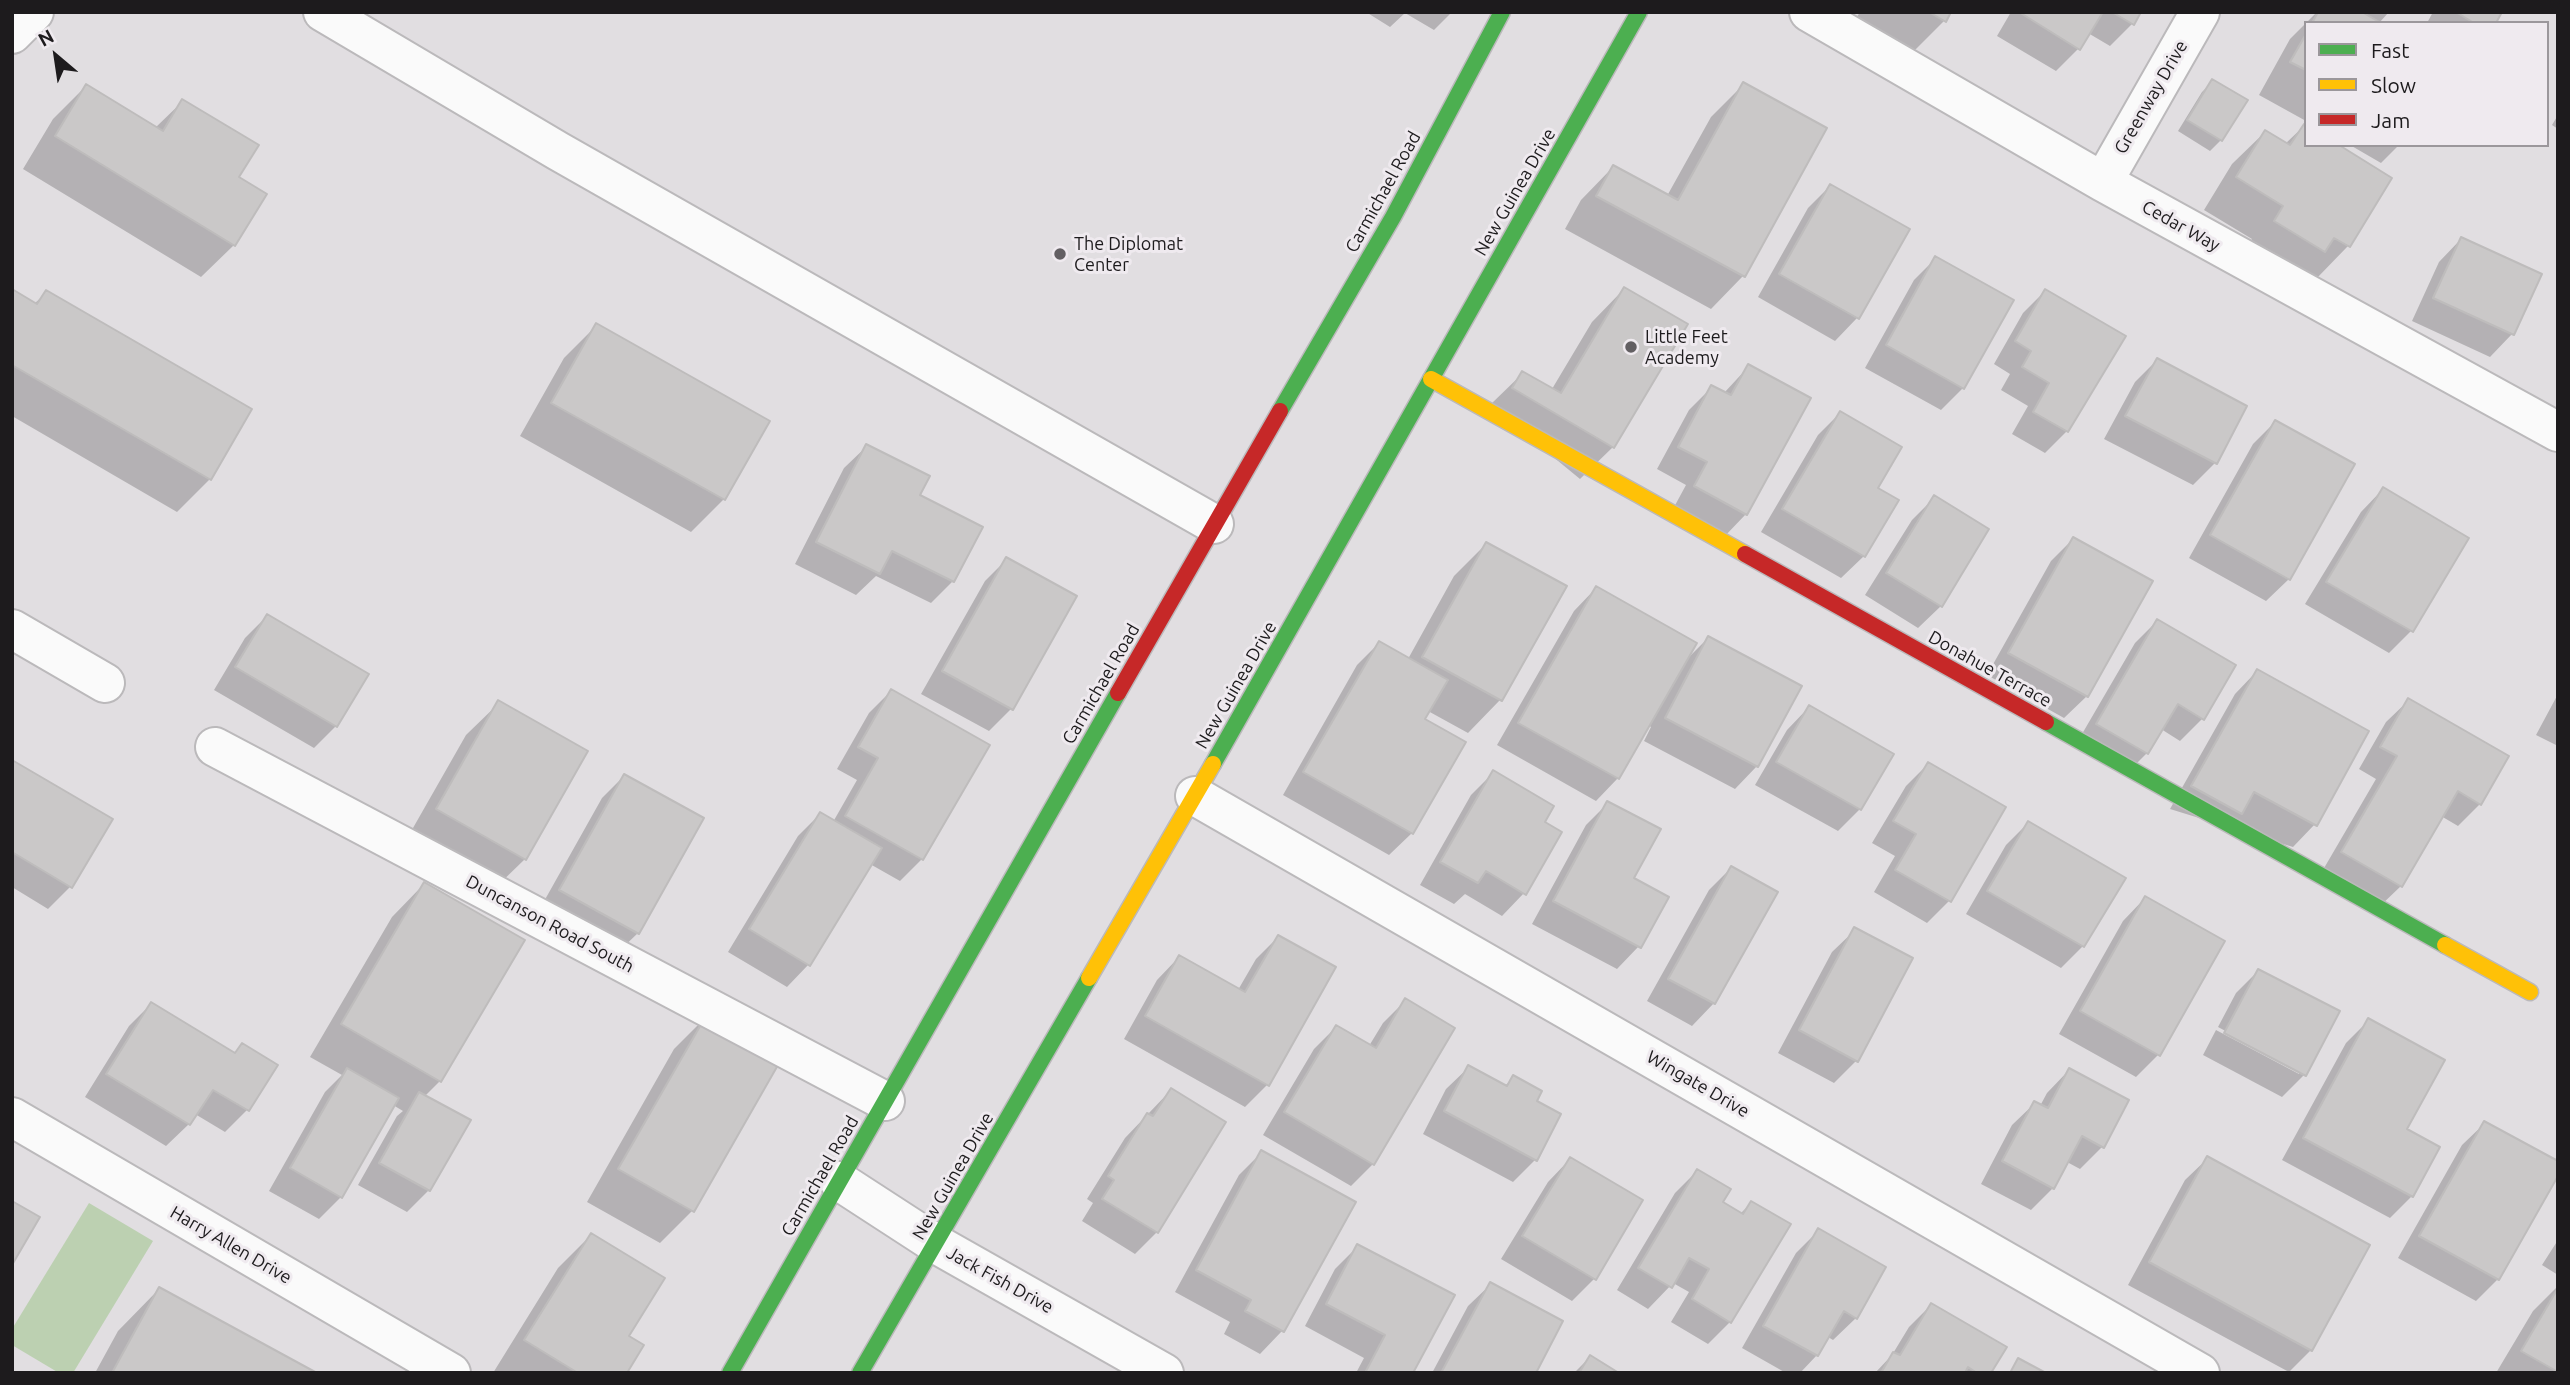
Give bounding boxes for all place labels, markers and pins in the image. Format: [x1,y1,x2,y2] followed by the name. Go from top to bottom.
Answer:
[1074,233,1183,276] place label: The Diplomat Center
[1052,246,1068,262] marker: The Diplomat Center
[1645,326,1728,368] place label: Little Feet Academy
[1623,339,1639,355] marker: Little Feet Academy

